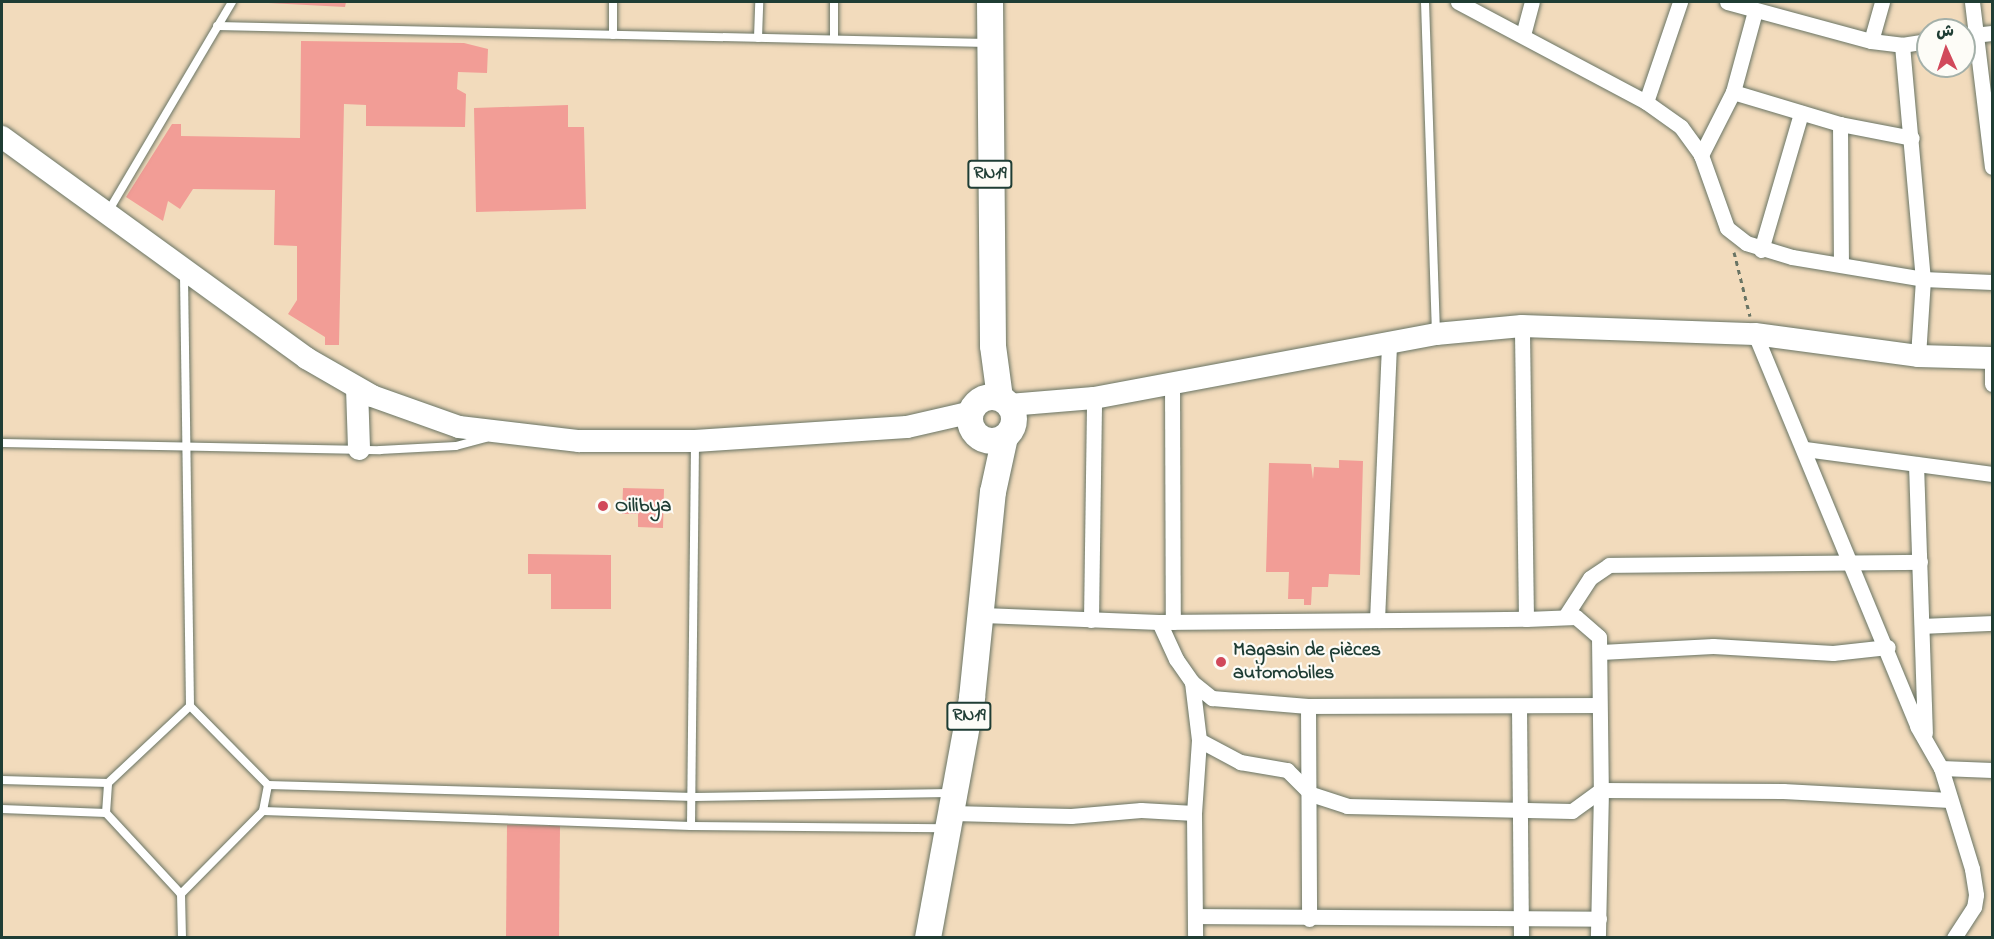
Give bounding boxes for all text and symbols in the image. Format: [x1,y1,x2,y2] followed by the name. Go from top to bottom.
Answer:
[1916,18,1976,78] north arrow
[1936,20,1955,44] text: ش
[966,159,1014,189] road number: RN19
[615,494,671,518] place label: Oilibya
[596,499,610,513] marker: Oilibya
[1233,638,1381,685] place label: Magasin de pièces automobiles
[1214,655,1228,669] marker: Magasin de pièces automobiles
[945,701,993,731] road number: RN19

